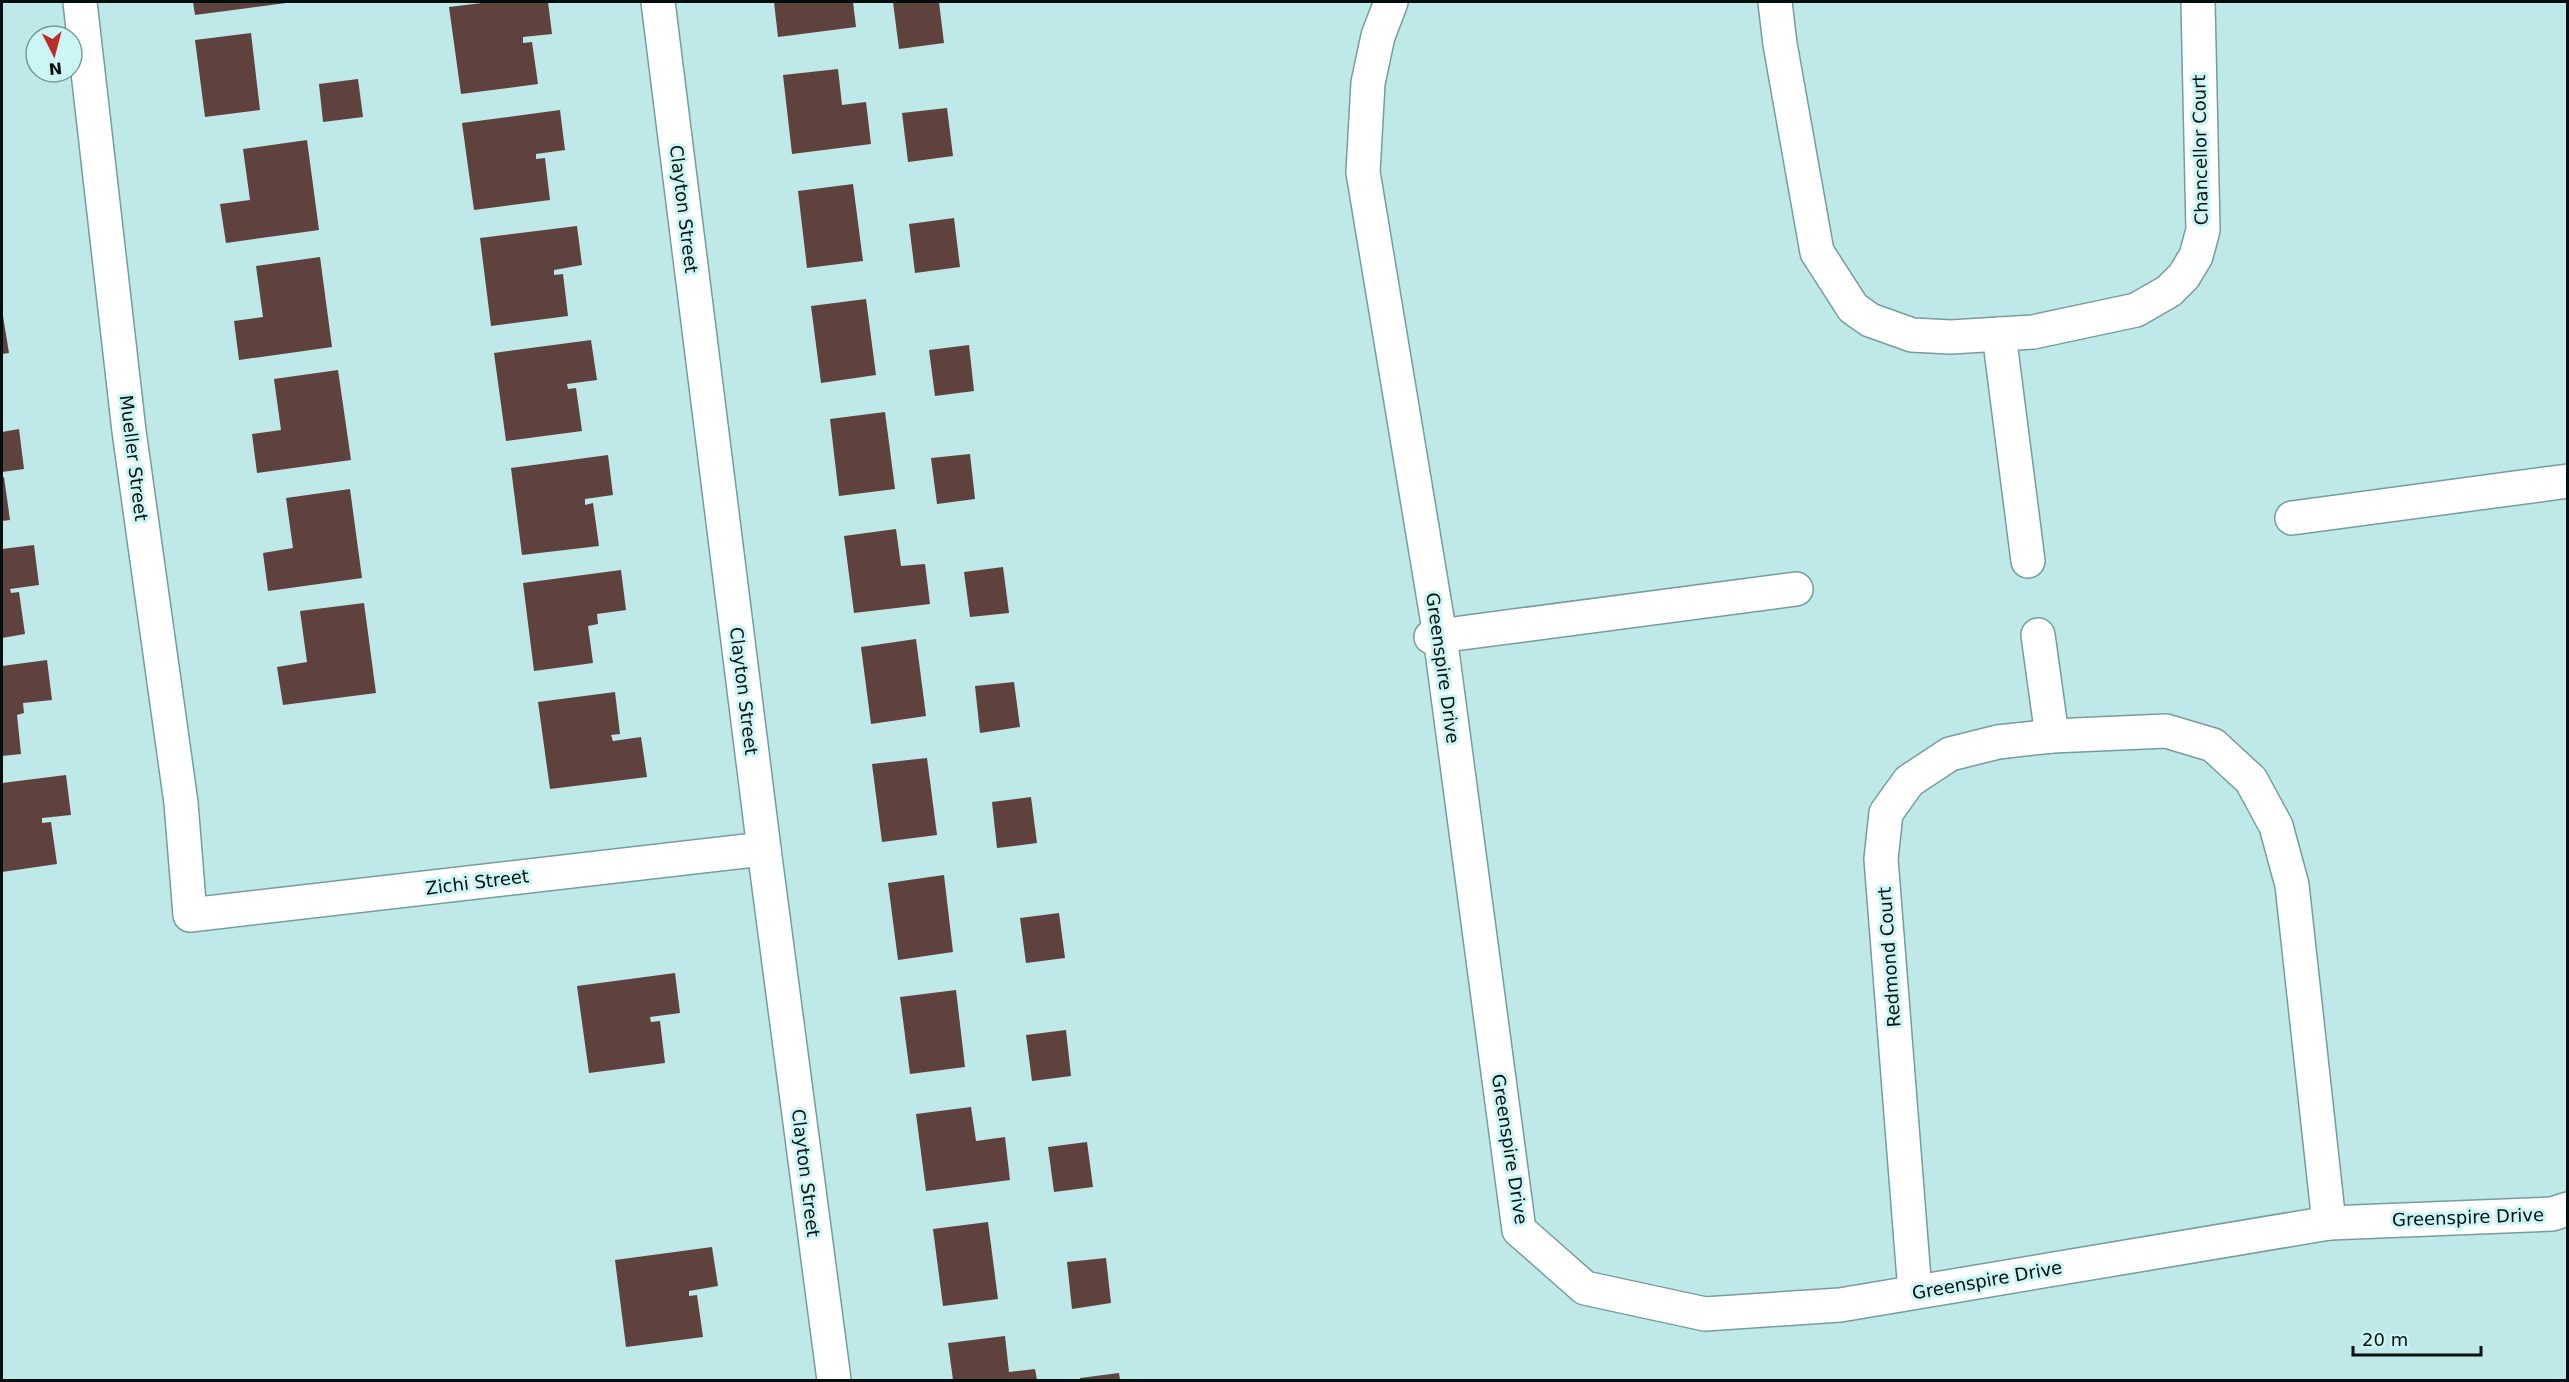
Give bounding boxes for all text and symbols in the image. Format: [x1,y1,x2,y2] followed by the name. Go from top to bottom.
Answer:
[24,24,84,84] north arrow
[48,58,63,79] text: N
[2188,74,2212,226] street label: Chancellor Court
[666,144,702,274] street label: Clayton Street
[116,394,152,522] street label: Mueller Street
[1422,591,1464,745] street label: Greenspire Drive
[726,626,762,756] street label: Clayton Street
[424,865,530,899] street label: Zichi Street
[1874,886,1904,1028] street label: Redmond Court
[1488,1072,1532,1226] street label: Greenspire Drive
[788,1108,824,1238] street label: Clayton Street
[2392,1204,2544,1230] street label: Greenspire Drive
[1910,1256,2064,1304] street label: Greenspire Drive
[2353,1319,2480,1357] scale bar
[2362,1329,2408,1350] text: 20 m

